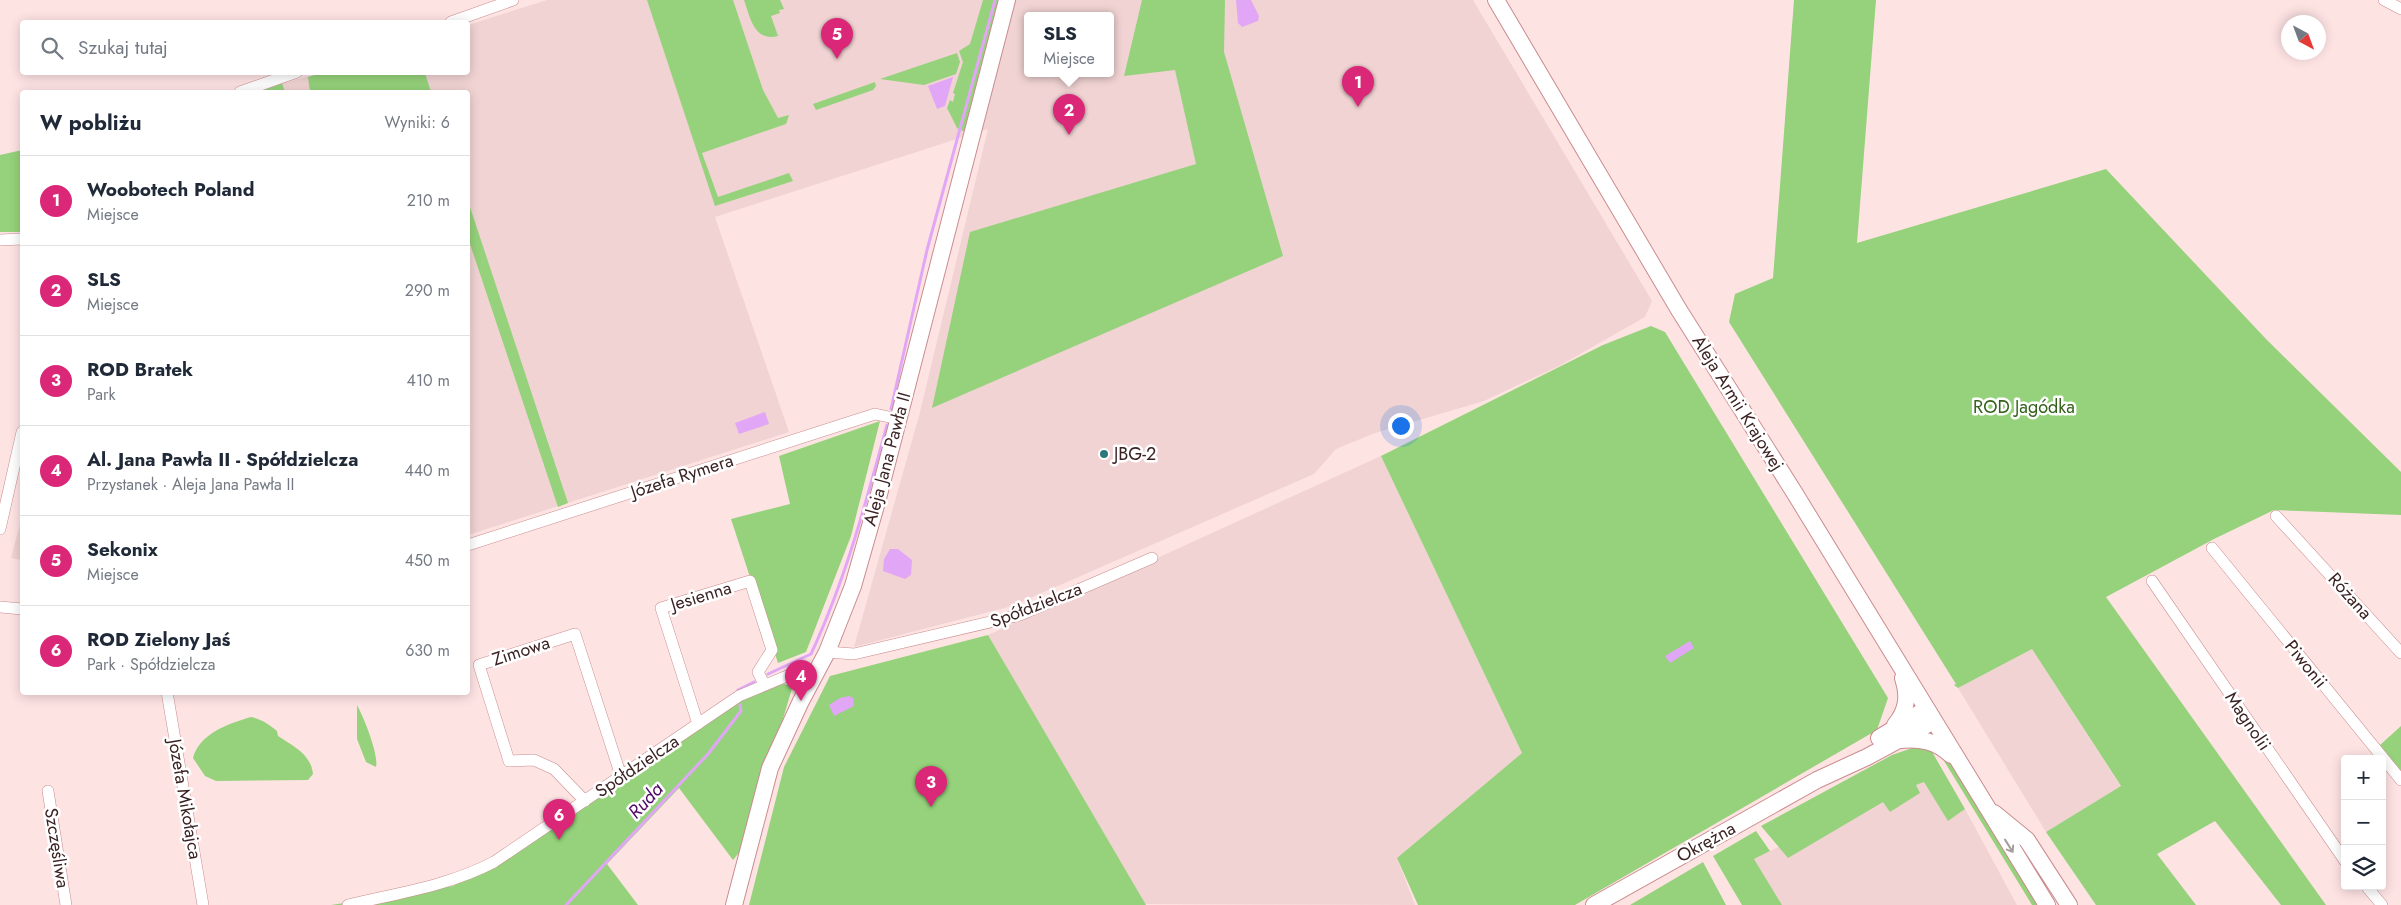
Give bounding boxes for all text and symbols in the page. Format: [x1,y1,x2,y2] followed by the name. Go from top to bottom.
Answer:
[1024,12,1114,77] popup
[2281,15,2326,60] north arrow
[821,18,853,59] pin: 5
[20,20,470,75] search box
[1043,20,1077,47] text: SLS
[38,34,66,62] icon: search
[78,34,168,61] text: Szukaj tutaj
[1043,47,1095,70] text: Miejsce
[1342,66,1374,107] pin: 1
[1053,94,1085,135] pin: 2
[40,108,141,138] text: W pobliżu
[385,111,450,134] text: Wyniki: 6
[87,176,254,203] text: Woobotech Poland
[52,189,60,212] text: 1
[407,189,450,212] text: 210 m
[87,203,139,226] text: Miejsce
[87,266,121,293] text: SLS
[51,279,61,302] text: 2
[405,279,450,302] text: 290 m
[87,293,139,316] text: Miejsce
[1686,330,1790,476] street label: Aleja Armii Krajowej
[87,356,193,383] text: ROD Bratek
[51,369,61,392] text: 3
[407,369,450,392] text: 410 m
[87,383,116,406] text: Park
[857,389,917,529] street label: Aleja Jana Pawła II
[1973,394,2075,420] park label: ROD Jagódka
[1388,413,1414,439] your location
[1112,441,1156,467] place label: JBG-2
[87,446,358,473] text: Al. Jana Pawła II - Spółdzielcza
[625,447,737,505] street label: Józefa Rymera
[1098,448,1110,460] marker: JBG-2
[50,459,62,482] text: 4
[404,459,450,482] text: 440 m
[87,473,294,496] text: Przystanek · Aleja Jana Pawła II
[87,536,158,563] text: Sekonix
[51,549,61,572] text: 5
[405,549,450,572] text: 450 m
[87,563,139,586] text: Miejsce
[2322,567,2378,625] street label: Różana
[665,574,735,618] street label: Jesienna
[986,576,1086,634] street label: Spółdzielcza
[87,626,230,653] text: ROD Zielony Jaś
[489,630,553,672] street label: Zimowa
[2279,634,2333,694] street label: Piwonii
[51,639,61,662] text: 6
[405,639,450,662] text: 630 m
[87,653,215,676] text: Park · Spółdzielcza
[785,660,817,701] pin: 4
[2219,686,2277,756] street label: Magnolii
[590,728,684,804] street label: Spółdzielcza
[161,735,208,861] street label: Józefa Mikołajca
[2341,755,2386,890] map controls
[2341,755,2386,800] button: +
[915,766,947,807] pin: 3
[622,776,670,825] water label: Ruda
[543,799,575,840] pin: 6
[2341,800,2386,845] button: −
[38,806,76,890] street label: Szczęśliwa
[1672,815,1740,869] street label: Okrężna
[2005,838,2015,852] one-way arrow
[2341,845,2386,890] button: layers

